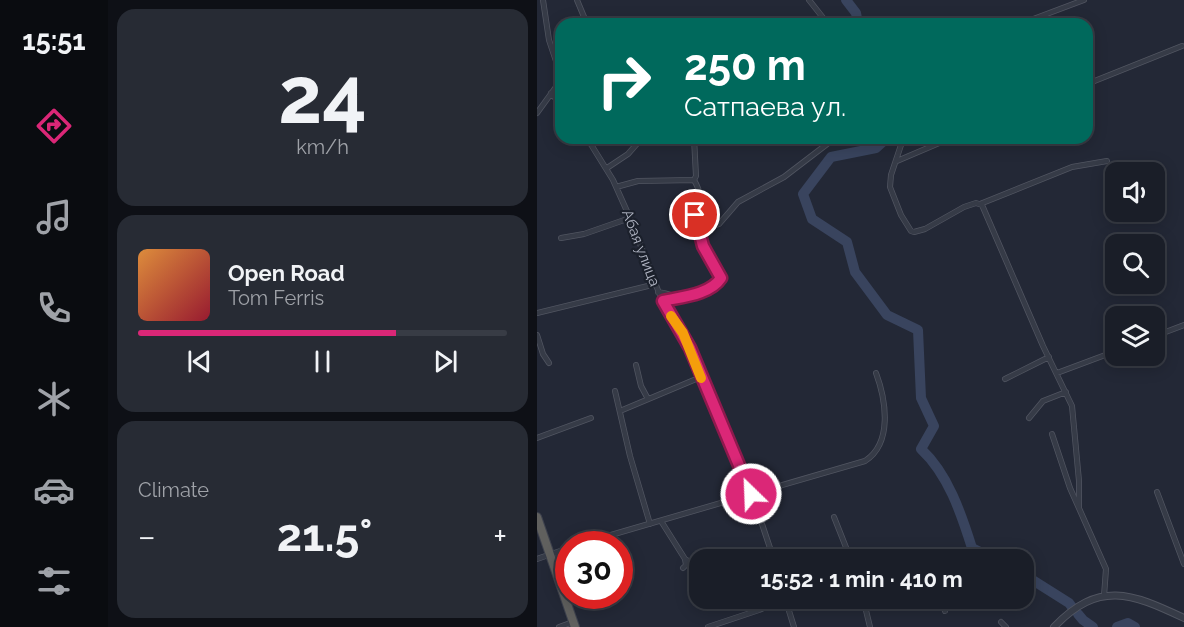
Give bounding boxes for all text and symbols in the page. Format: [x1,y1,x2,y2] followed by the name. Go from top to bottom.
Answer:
[22,25,86,56] text: 15:51
[684,41,806,90] text: 250 m
[585,42,663,120] icon: right
[278,50,367,141] text: 24
[684,91,846,122] text: Сатпаева ул.
[33,105,75,147] icon: directions
[296,135,349,159] text: km/h
[1105,162,1165,366] map controls
[1105,162,1165,222] button: sound
[669,189,720,240] pin
[33,196,75,238] icon: music
[678,198,711,231] icon: arrive
[618,207,664,289] street label: Абая улица
[1105,234,1165,294] button: search
[228,260,345,286] text: Open Road
[228,286,324,310] text: Tom Ferris
[33,287,75,329] icon: phone
[1105,306,1165,366] button: layers
[183,345,216,378] icon: previous
[306,345,339,378] icon: pause
[429,345,462,378] icon: next
[33,378,75,420] icon: climate
[719,462,783,526] position arrow
[33,469,75,511] icon: car
[138,478,209,502] text: Climate
[277,509,372,562] text: 21.5°
[138,517,156,556] text: −
[493,517,507,556] text: +
[555,531,633,609] speed limit sign: 30
[33,560,75,602] icon: filters
[760,566,963,592] text: 15:52 · 1 min · 410 m

